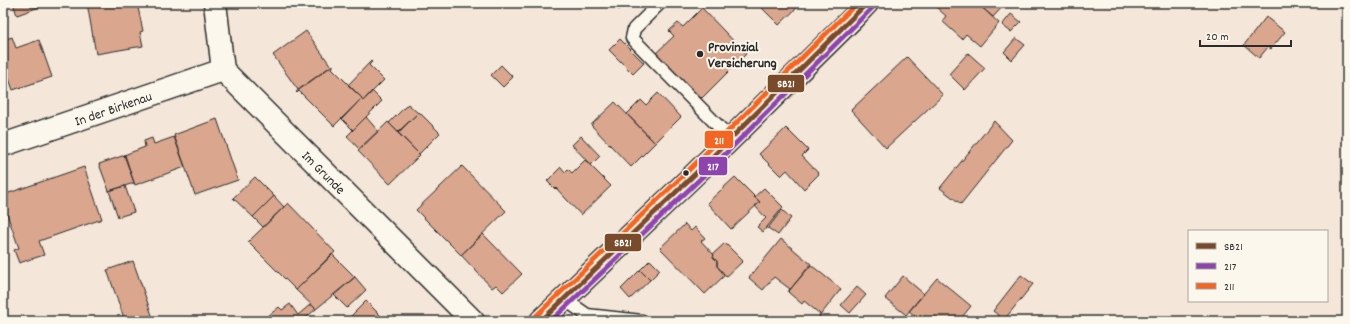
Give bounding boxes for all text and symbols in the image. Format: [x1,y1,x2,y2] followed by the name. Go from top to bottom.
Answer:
[1200,22,1291,48] scale bar
[1206,29,1229,46] text: 20 m
[708,38,777,74] place label: Provinzial Versicherung
[695,49,705,59] marker: Provinzial Versicherung
[767,74,805,93] line badge: SB21
[777,77,795,93] text: SB21
[72,87,155,132] street label: In der Birkenau
[704,130,734,149] line badge: 211
[714,134,724,150] text: 211
[296,147,349,200] street label: Im Grunde
[698,156,728,176] line badge: 217
[707,160,719,176] text: 217
[681,168,691,178] unlabelled marker
[1188,230,1328,302] legend
[604,233,642,252] line badge: SB21
[614,236,632,252] text: SB21
[1224,239,1243,256] text: SB21
[1224,259,1237,276] text: 217
[1224,279,1235,296] text: 211

